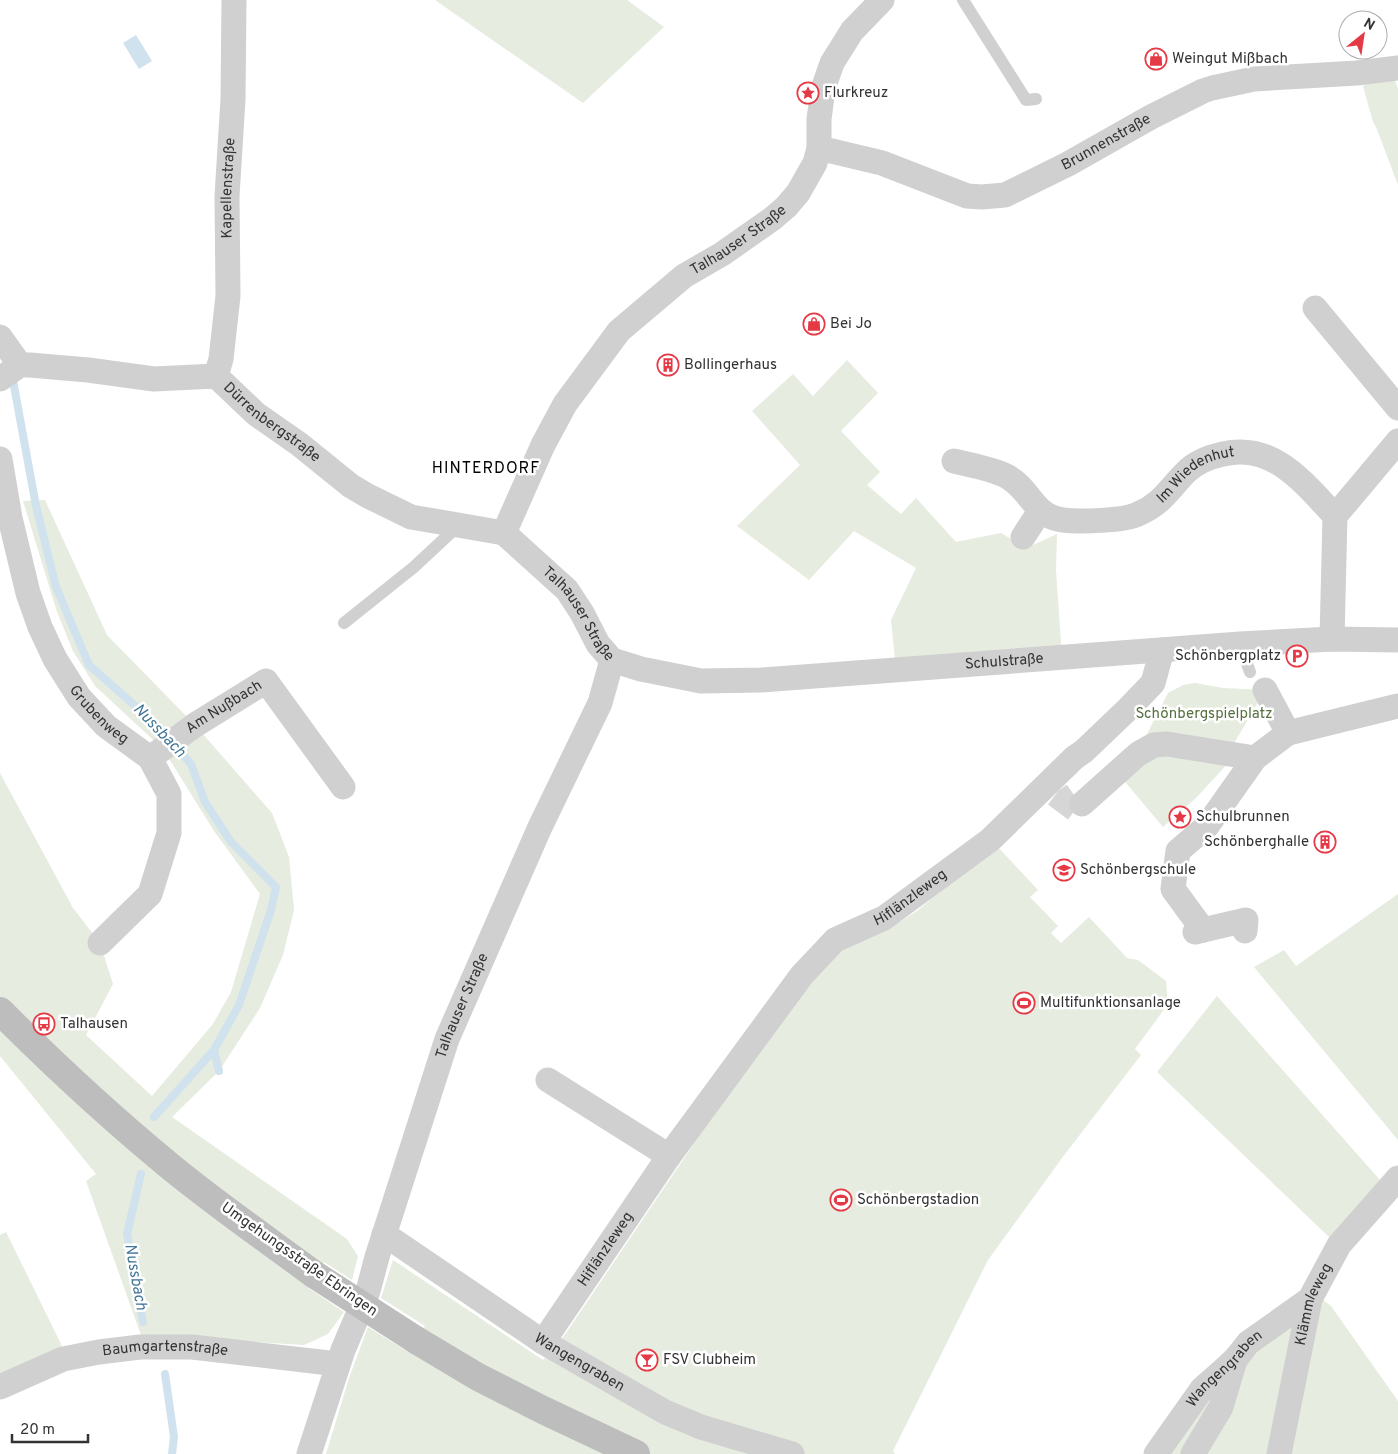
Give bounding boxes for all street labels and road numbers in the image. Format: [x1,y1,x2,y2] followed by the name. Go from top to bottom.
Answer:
[1058,110,1154,175] street label: Brunnenstraße
[218,137,240,239] street label: Kapellenstraße
[687,201,791,280] street label: Talhauser Straße
[219,378,324,467] street label: Dürrenbergstraße
[1153,443,1235,508] street label: Im Wiedenhut
[538,563,618,665] street label: Talhauser Straße
[964,649,1044,674] street label: Schulstraße
[182,676,266,738] street label: Am Nußbach
[65,682,132,749] street label: Grubenweg
[871,865,951,931] street label: Hiflänzleweg
[432,950,493,1061] street label: Talhauser Straße
[217,1199,381,1321] street label: Umgehungsstraße Ebringen
[574,1208,638,1290] street label: Hiflänzleweg
[1291,1260,1337,1347] street label: Klämmleweg
[1182,1326,1266,1411] street label: Wangengraben
[530,1329,628,1396] street label: Wangengraben
[101,1337,229,1361] street label: Baumgartenstraße

